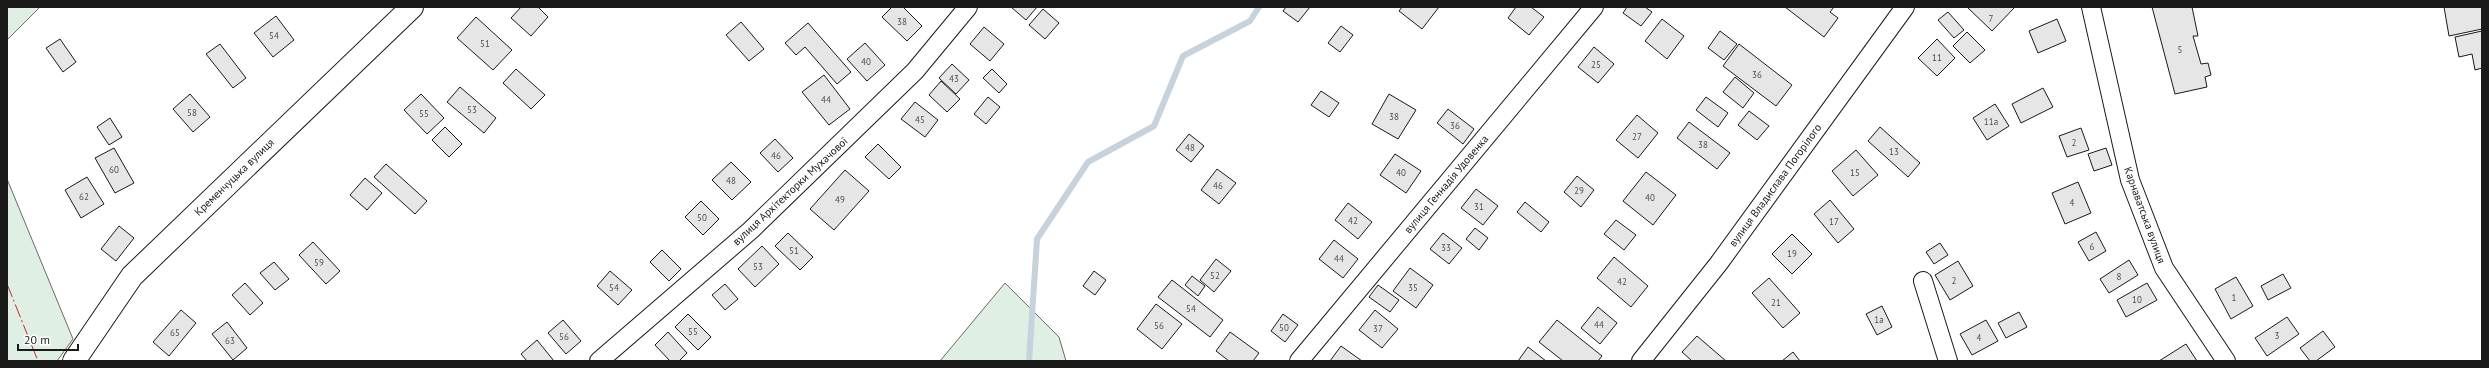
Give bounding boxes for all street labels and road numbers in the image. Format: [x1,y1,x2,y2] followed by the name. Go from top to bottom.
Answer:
[1726,121,1824,249] street label: вулиця Владислава Погорілого
[1401,132,1491,236] street label: вулиця Геннадія Удовенка
[729,134,851,248] street label: вулиця Архітекторки Мухачової
[191,135,277,219] street label: Кременчуцька вулиця
[2121,165,2169,265] street label: Карнаватська вулиця

